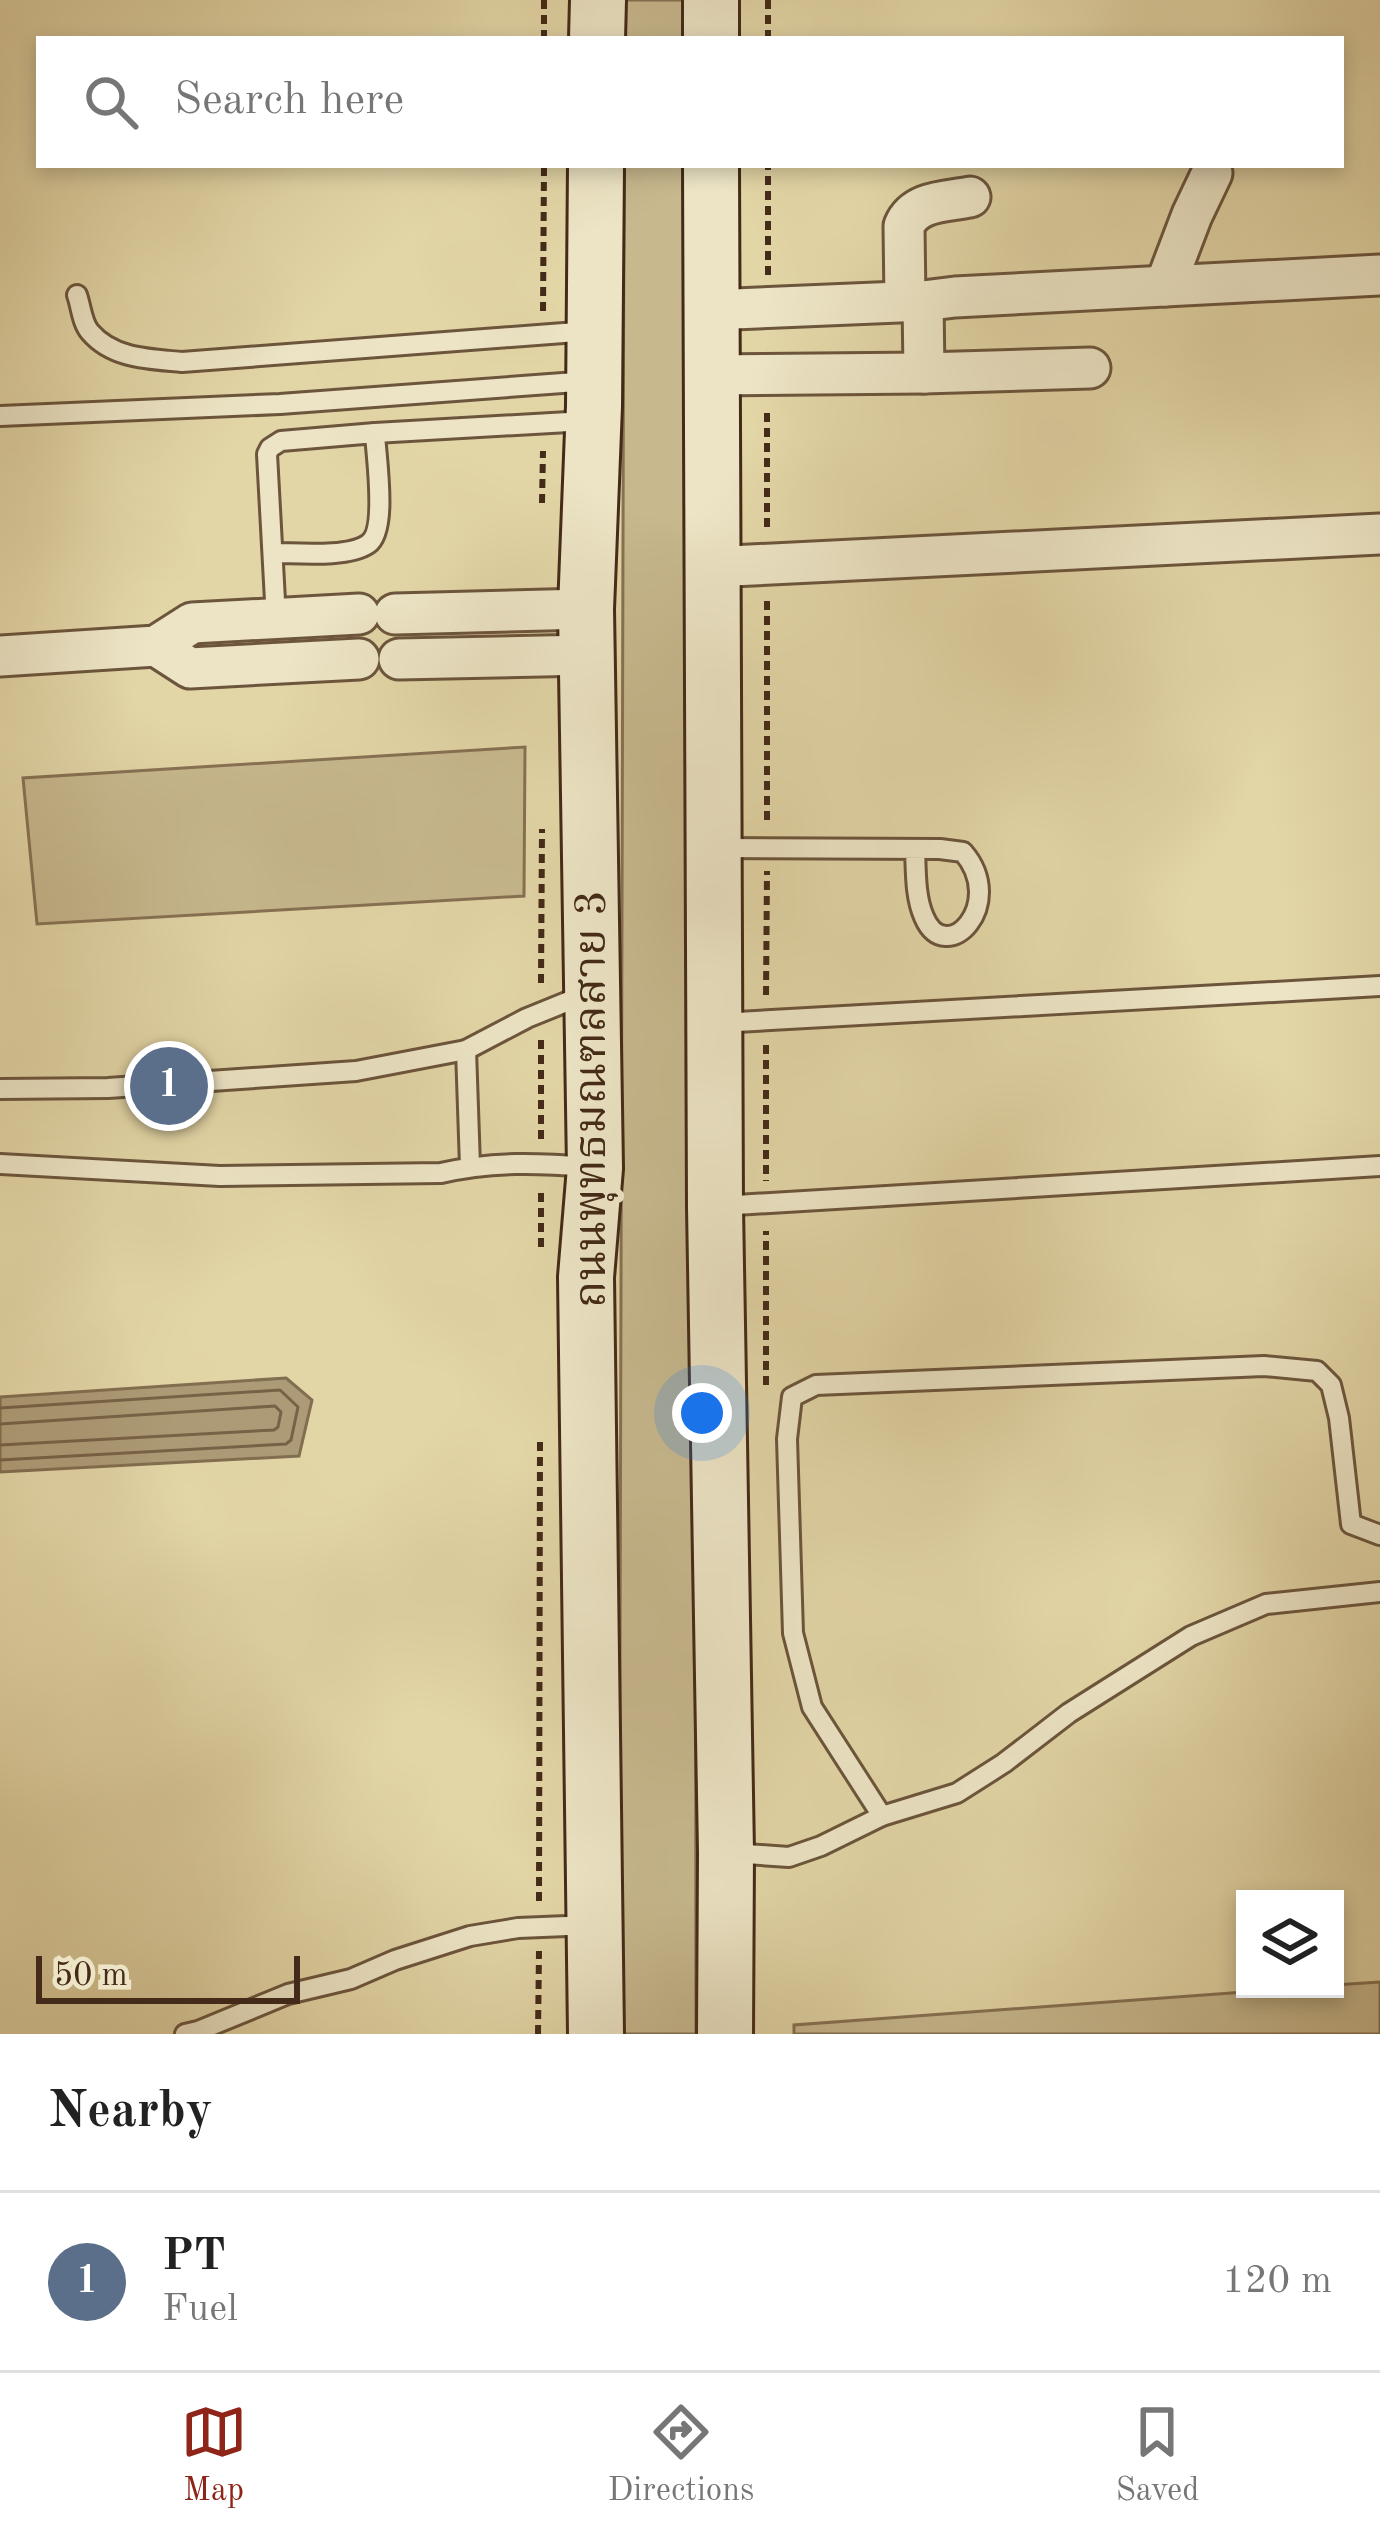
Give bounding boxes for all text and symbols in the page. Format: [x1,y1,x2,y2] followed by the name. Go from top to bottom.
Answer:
[36,36,1344,168] search box
[78,69,144,135] icon: search
[174,79,404,124] text: Search here
[571,890,618,1308] street label: ถนนพุทธมณฑลสาย 3
[130,1041,208,1131] pin: 1
[672,1383,732,1443] your location
[1236,1890,1344,1998] map controls
[1236,1890,1344,1998] button: layers
[36,1950,300,2003] scale bar
[54,1960,128,1993] text: 50 m
[48,2087,213,2138] text: Nearby
[162,2235,226,2280] text: PT
[76,2262,98,2301] text: 1
[1222,2262,1332,2301] text: 120 m
[162,2290,238,2329] text: Fuel
[181,2399,247,2512] tab: Map
[608,2399,754,2512] tab: Directions
[1115,2399,1199,2512] tab: Saved

